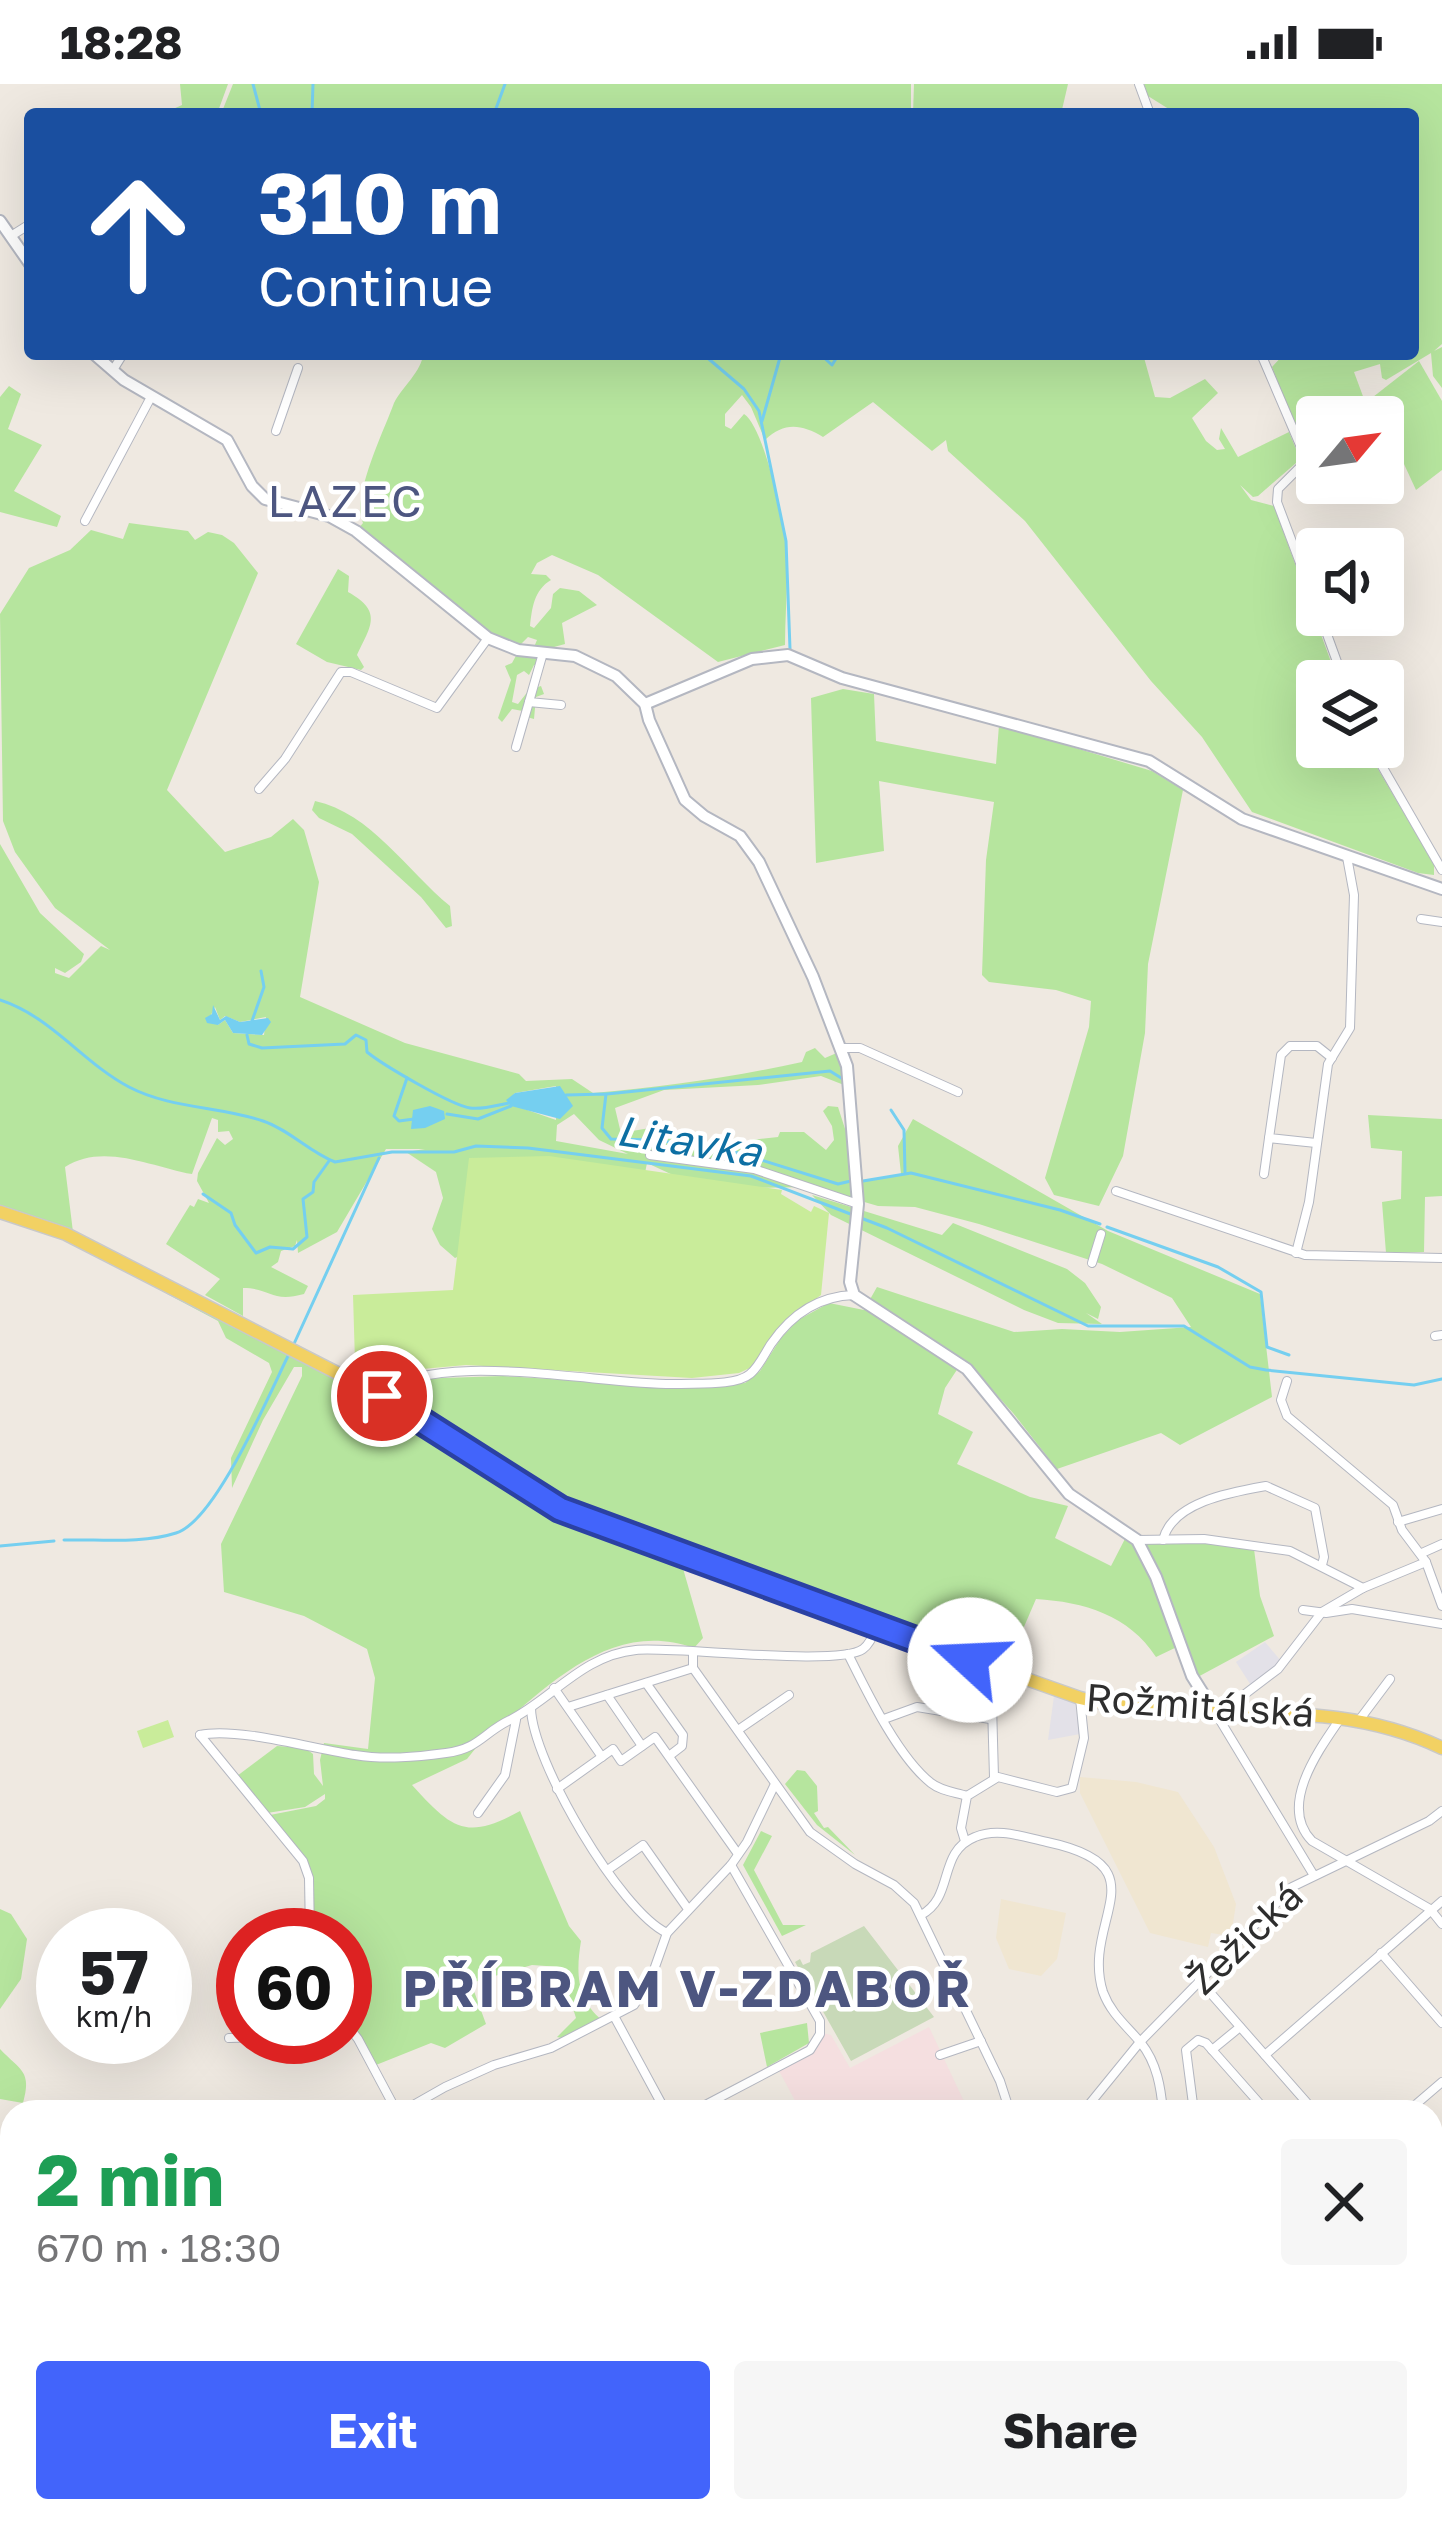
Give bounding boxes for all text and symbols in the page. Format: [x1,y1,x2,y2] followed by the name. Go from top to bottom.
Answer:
[60,15,183,69] text: 18:28
[258,152,502,252] text: 310 m
[60,156,216,312] icon: ahead
[258,253,493,318] text: Continue
[1296,396,1404,504] north arrow
[1296,396,1404,768] map controls
[268,473,424,527] district label: LAZEC
[1296,528,1404,636] button: sound
[1296,660,1404,768] button: layers
[613,1104,766,1176] water label: Litavka
[331,1345,433,1447] pin
[349,1363,415,1429] icon: arrive
[907,1597,1033,1723] position arrow
[1084,1673,1316,1736] street label: Rožmitálská
[1178,1872,1312,2003] street label: Žežická
[216,1908,372,2064] speed limit sign: 60
[79,1935,149,2007] text: 57
[403,1957,973,2018] district label: PŘÍBRAM V-ZDABOŘ
[76,1998,152,2034] text: km/h
[36,2135,224,2222] text: 2 min
[1281,2139,1407,2265] button: close
[36,2224,281,2271] text: 670 m · 18:30
[36,2361,710,2499] button: Exit
[734,2361,1407,2499] button: Share

